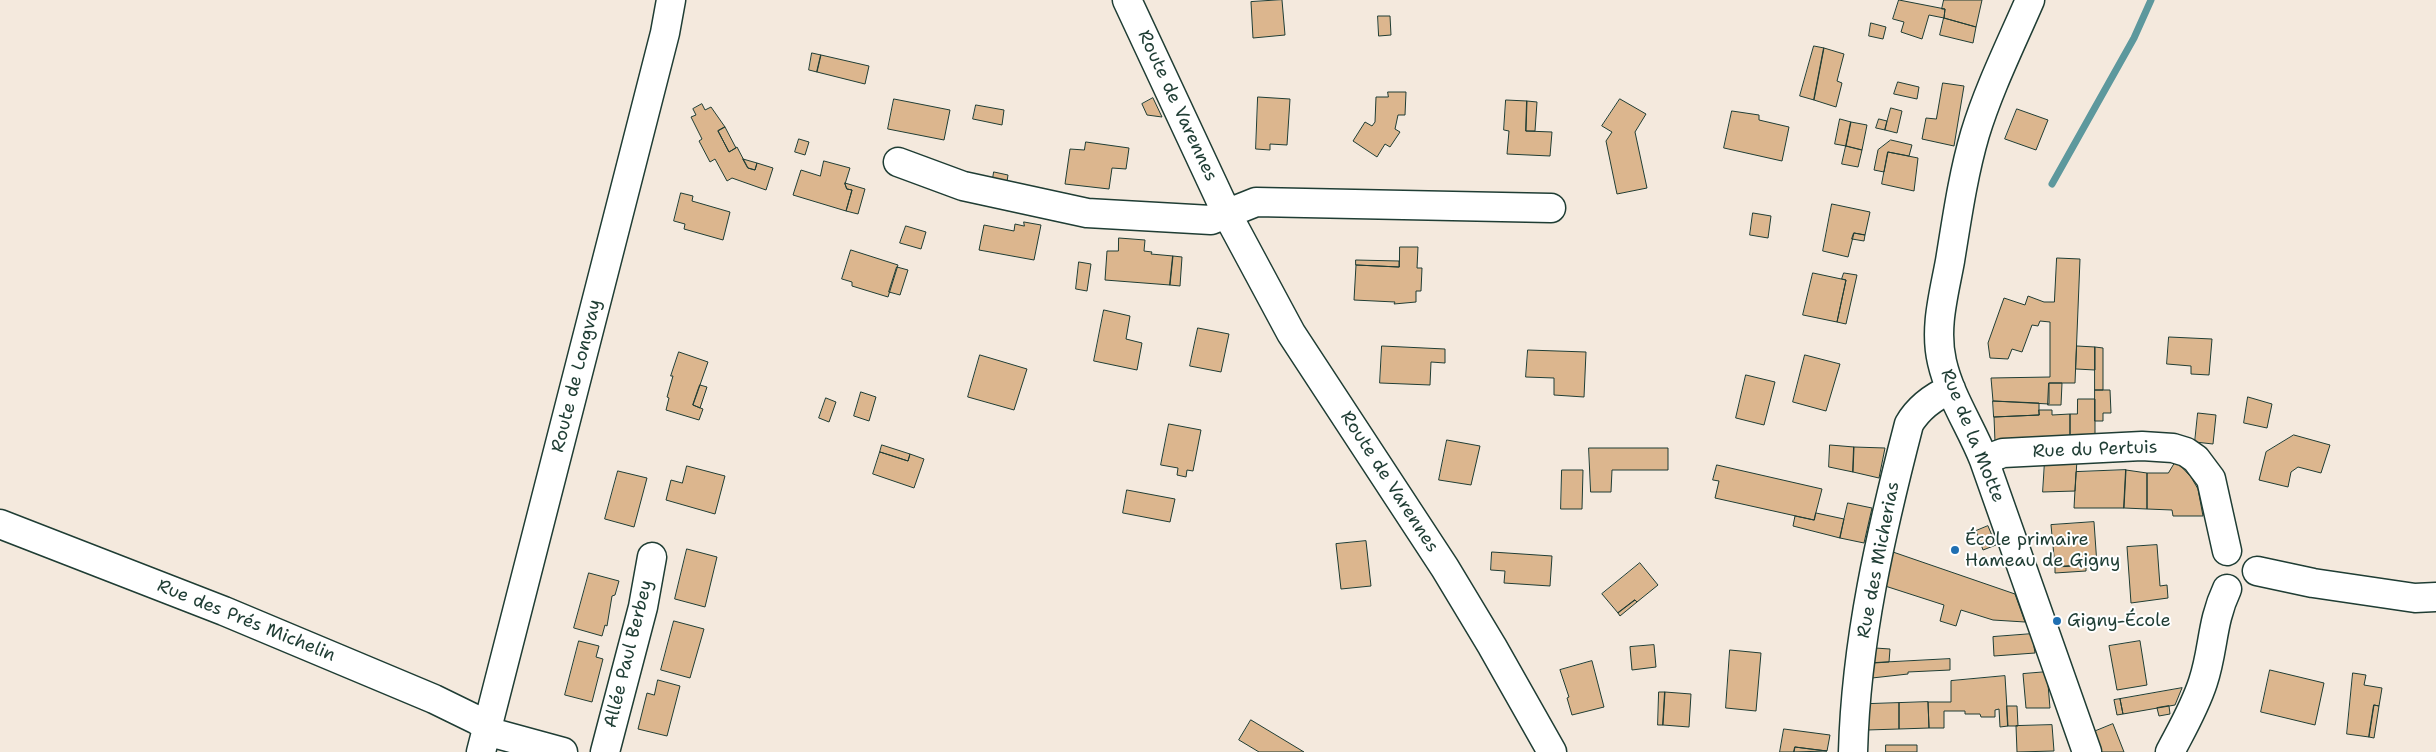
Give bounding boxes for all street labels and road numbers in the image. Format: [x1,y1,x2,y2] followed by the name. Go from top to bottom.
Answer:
[1133,27,1221,185] street label: Route de Varennes
[548,297,606,455] street label: Route de Longvay
[1935,366,2009,506] street label: Rue de la Motte
[1335,407,1443,557] street label: Route de Varennes
[2032,437,2158,463] street label: Rue du Pertuis
[1853,480,1905,640] street label: Rue des Micherias
[154,575,338,667] street label: Rue des Prés Michelin
[600,578,658,730] street label: Allée Paul Berbey

